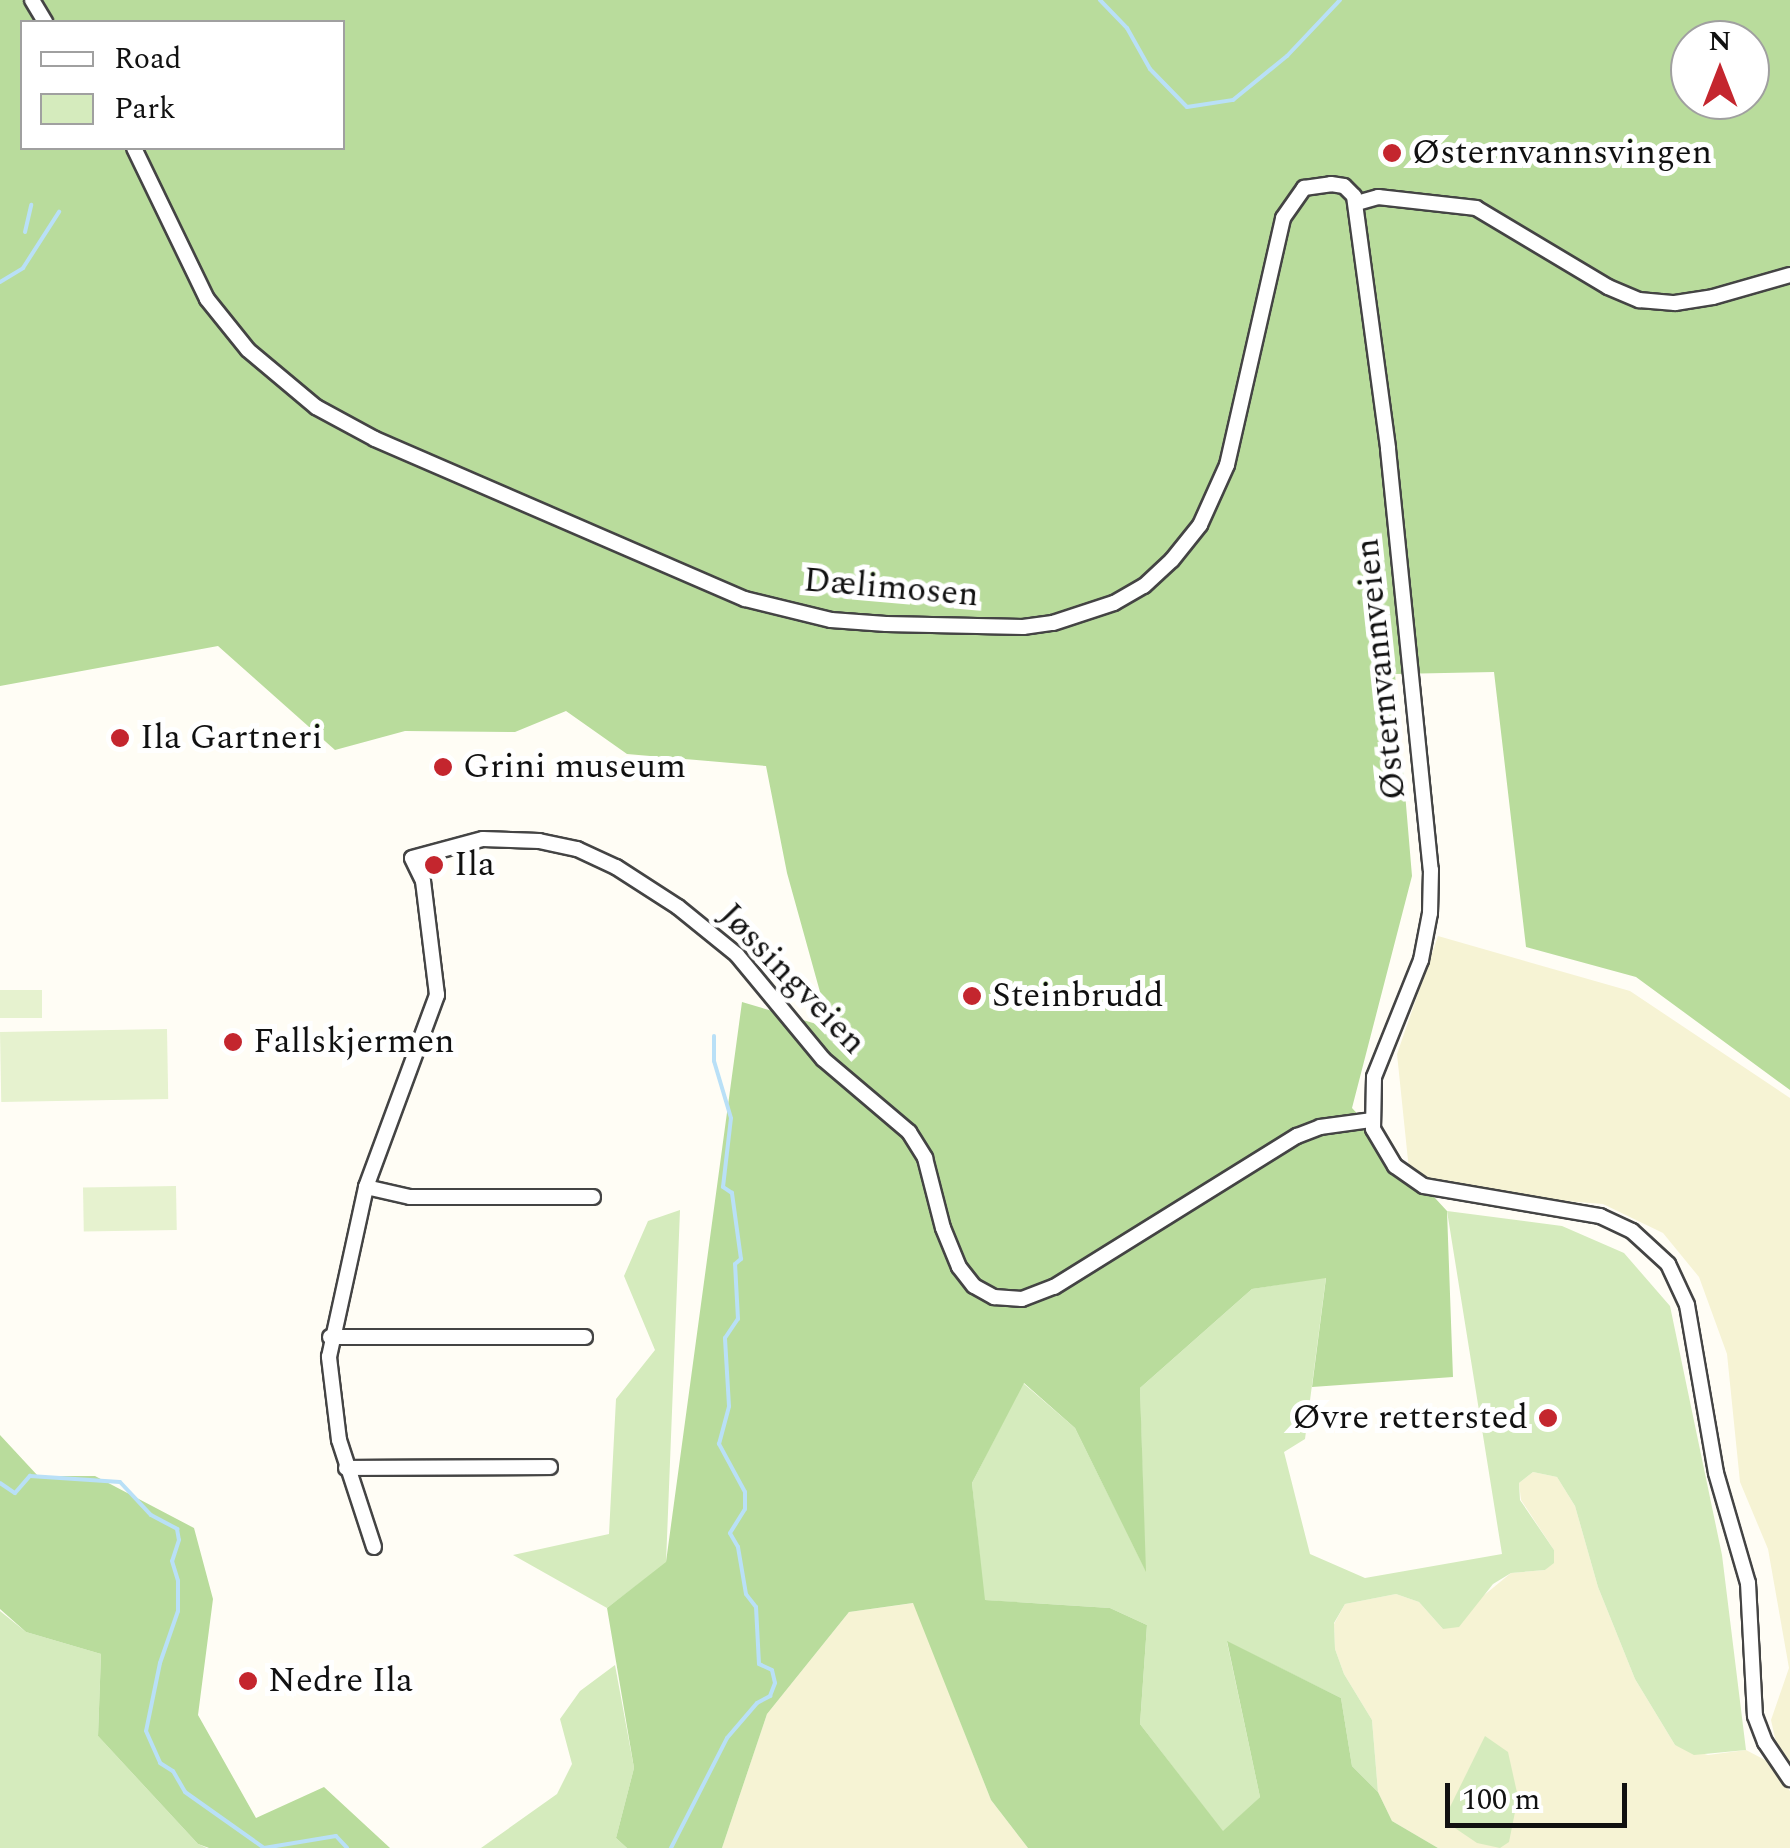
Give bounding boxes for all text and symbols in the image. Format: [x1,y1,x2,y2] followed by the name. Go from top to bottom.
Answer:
[20,20,345,150] legend
[1670,20,1770,120] north arrow
[1709,20,1731,63] text: N
[114,36,182,82] text: Road
[114,86,176,132] text: Park
[1412,132,1712,174] place label: Østernvannsvingen
[1381,142,1403,164] marker: Østernvannsvingen
[1346,536,1416,802] street label: Østernvannveien
[802,559,980,617] street label: Dælimosen
[140,717,323,759] place label: Ila Gartneri
[109,727,131,749] marker: Ila Gartneri
[463,746,686,788] place label: Grini museum
[432,756,454,778] marker: Grini museum
[454,844,495,886] place label: Ila
[423,854,445,876] marker: Ila
[710,895,874,1063] street label: Jøssingveien
[992,975,1163,1017] place label: Steinbrudd
[961,985,983,1007] marker: Steinbrudd
[253,1021,454,1063] place label: Fallskjermen
[222,1031,244,1053] marker: Fallskjermen
[1293,1397,1528,1439] place label: Øvre rettersted
[1537,1407,1559,1429] marker: Øvre rettersted
[268,1660,413,1702] place label: Nedre Ila
[237,1670,259,1692] marker: Nedre Ila
[1450,1763,1632,1825] scale bar
[1462,1777,1540,1823] text: 100 m

